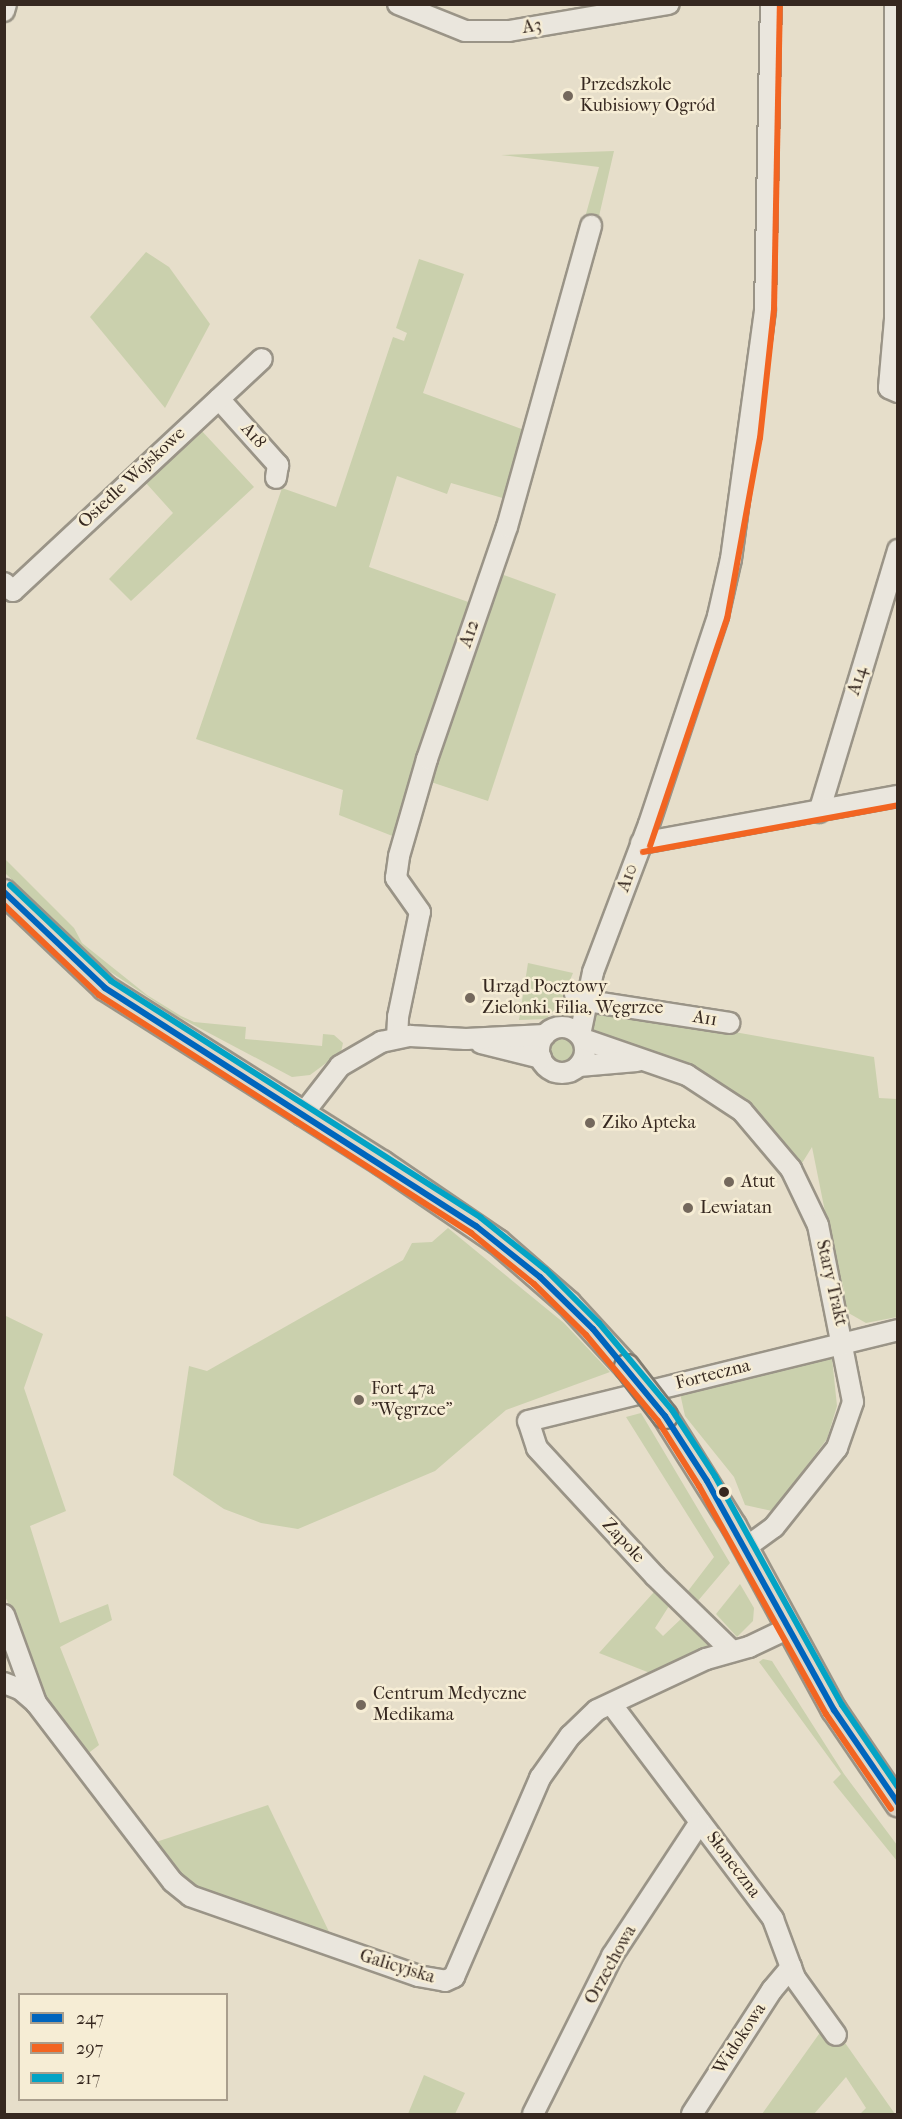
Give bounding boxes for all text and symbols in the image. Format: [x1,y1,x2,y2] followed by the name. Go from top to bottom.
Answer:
[521,15,543,39] street label: A3
[580,75,715,118] place label: Przedszkole Kubisiowy Ogród
[561,89,575,103] marker: Przedszkole Kubisiowy Ogród
[236,419,270,453] street label: A18
[74,423,190,533] street label: Osiedle Wojskowe
[455,618,485,650] street label: A12
[843,664,873,698] street label: A14
[613,861,643,895] street label: A10
[482,977,663,1020] place label: Urząd Pocztowy Zielonki. Filia, Węgrzce
[463,991,477,1005] marker: Urząd Pocztowy Zielonki. Filia, Węgrzce
[691,1006,719,1032] street label: A11
[602,1112,696,1134] place label: Ziko Apteka
[583,1116,597,1130] marker: Ziko Apteka
[741,1171,775,1193] place label: Atut
[722,1175,736,1189] marker: Atut
[700,1197,772,1219] place label: Lewiatan
[681,1201,695,1215] marker: Lewiatan
[811,1238,851,1328] street label: Stary Trakt
[673,1355,753,1395] street label: Forteczna
[371,1379,453,1422] place label: Fort 47a "Węgrzce"
[352,1393,366,1407] marker: Fort 47a "Węgrzce"
[718,1486,730,1498] unlabelled marker
[597,1514,649,1568] street label: Zapole
[373,1684,527,1726] place label: Centrum Medyczne Medikama
[354,1698,368,1712] marker: Centrum Medyczne Medikama
[701,1828,765,1902] street label: Słoneczna
[580,1922,642,2008] street label: Orzechowa
[357,1945,437,1989] street label: Galicyjska
[18,1993,228,2101] legend
[709,1999,771,2079] street label: Widokowa
[76,2008,104,2029] text: 247
[76,2038,103,2059] text: 297
[76,2068,100,2089] text: 217

